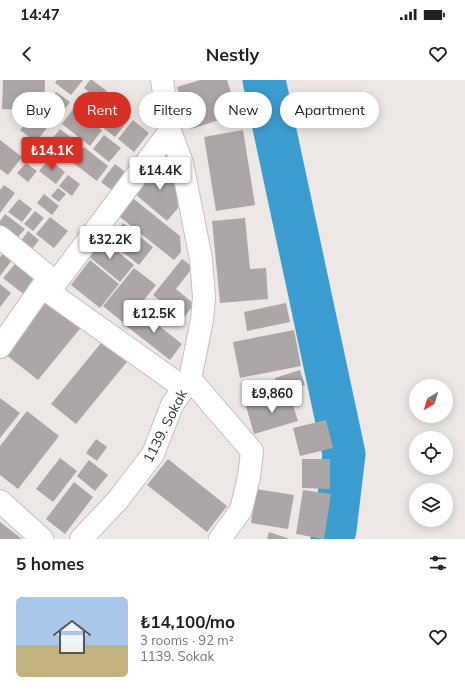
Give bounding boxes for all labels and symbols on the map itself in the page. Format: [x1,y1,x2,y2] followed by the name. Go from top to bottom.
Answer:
[19,137,85,171] pin: ₺14.1K
[127,157,193,191] pin: ₺14.4K
[77,226,143,260] pin: ₺32.2K
[121,300,187,334] pin: ₺12.5K
[409,379,453,423] north arrow
[239,380,305,414] pin: ₺9,860
[139,386,192,466] street label: 1139. Sokak

